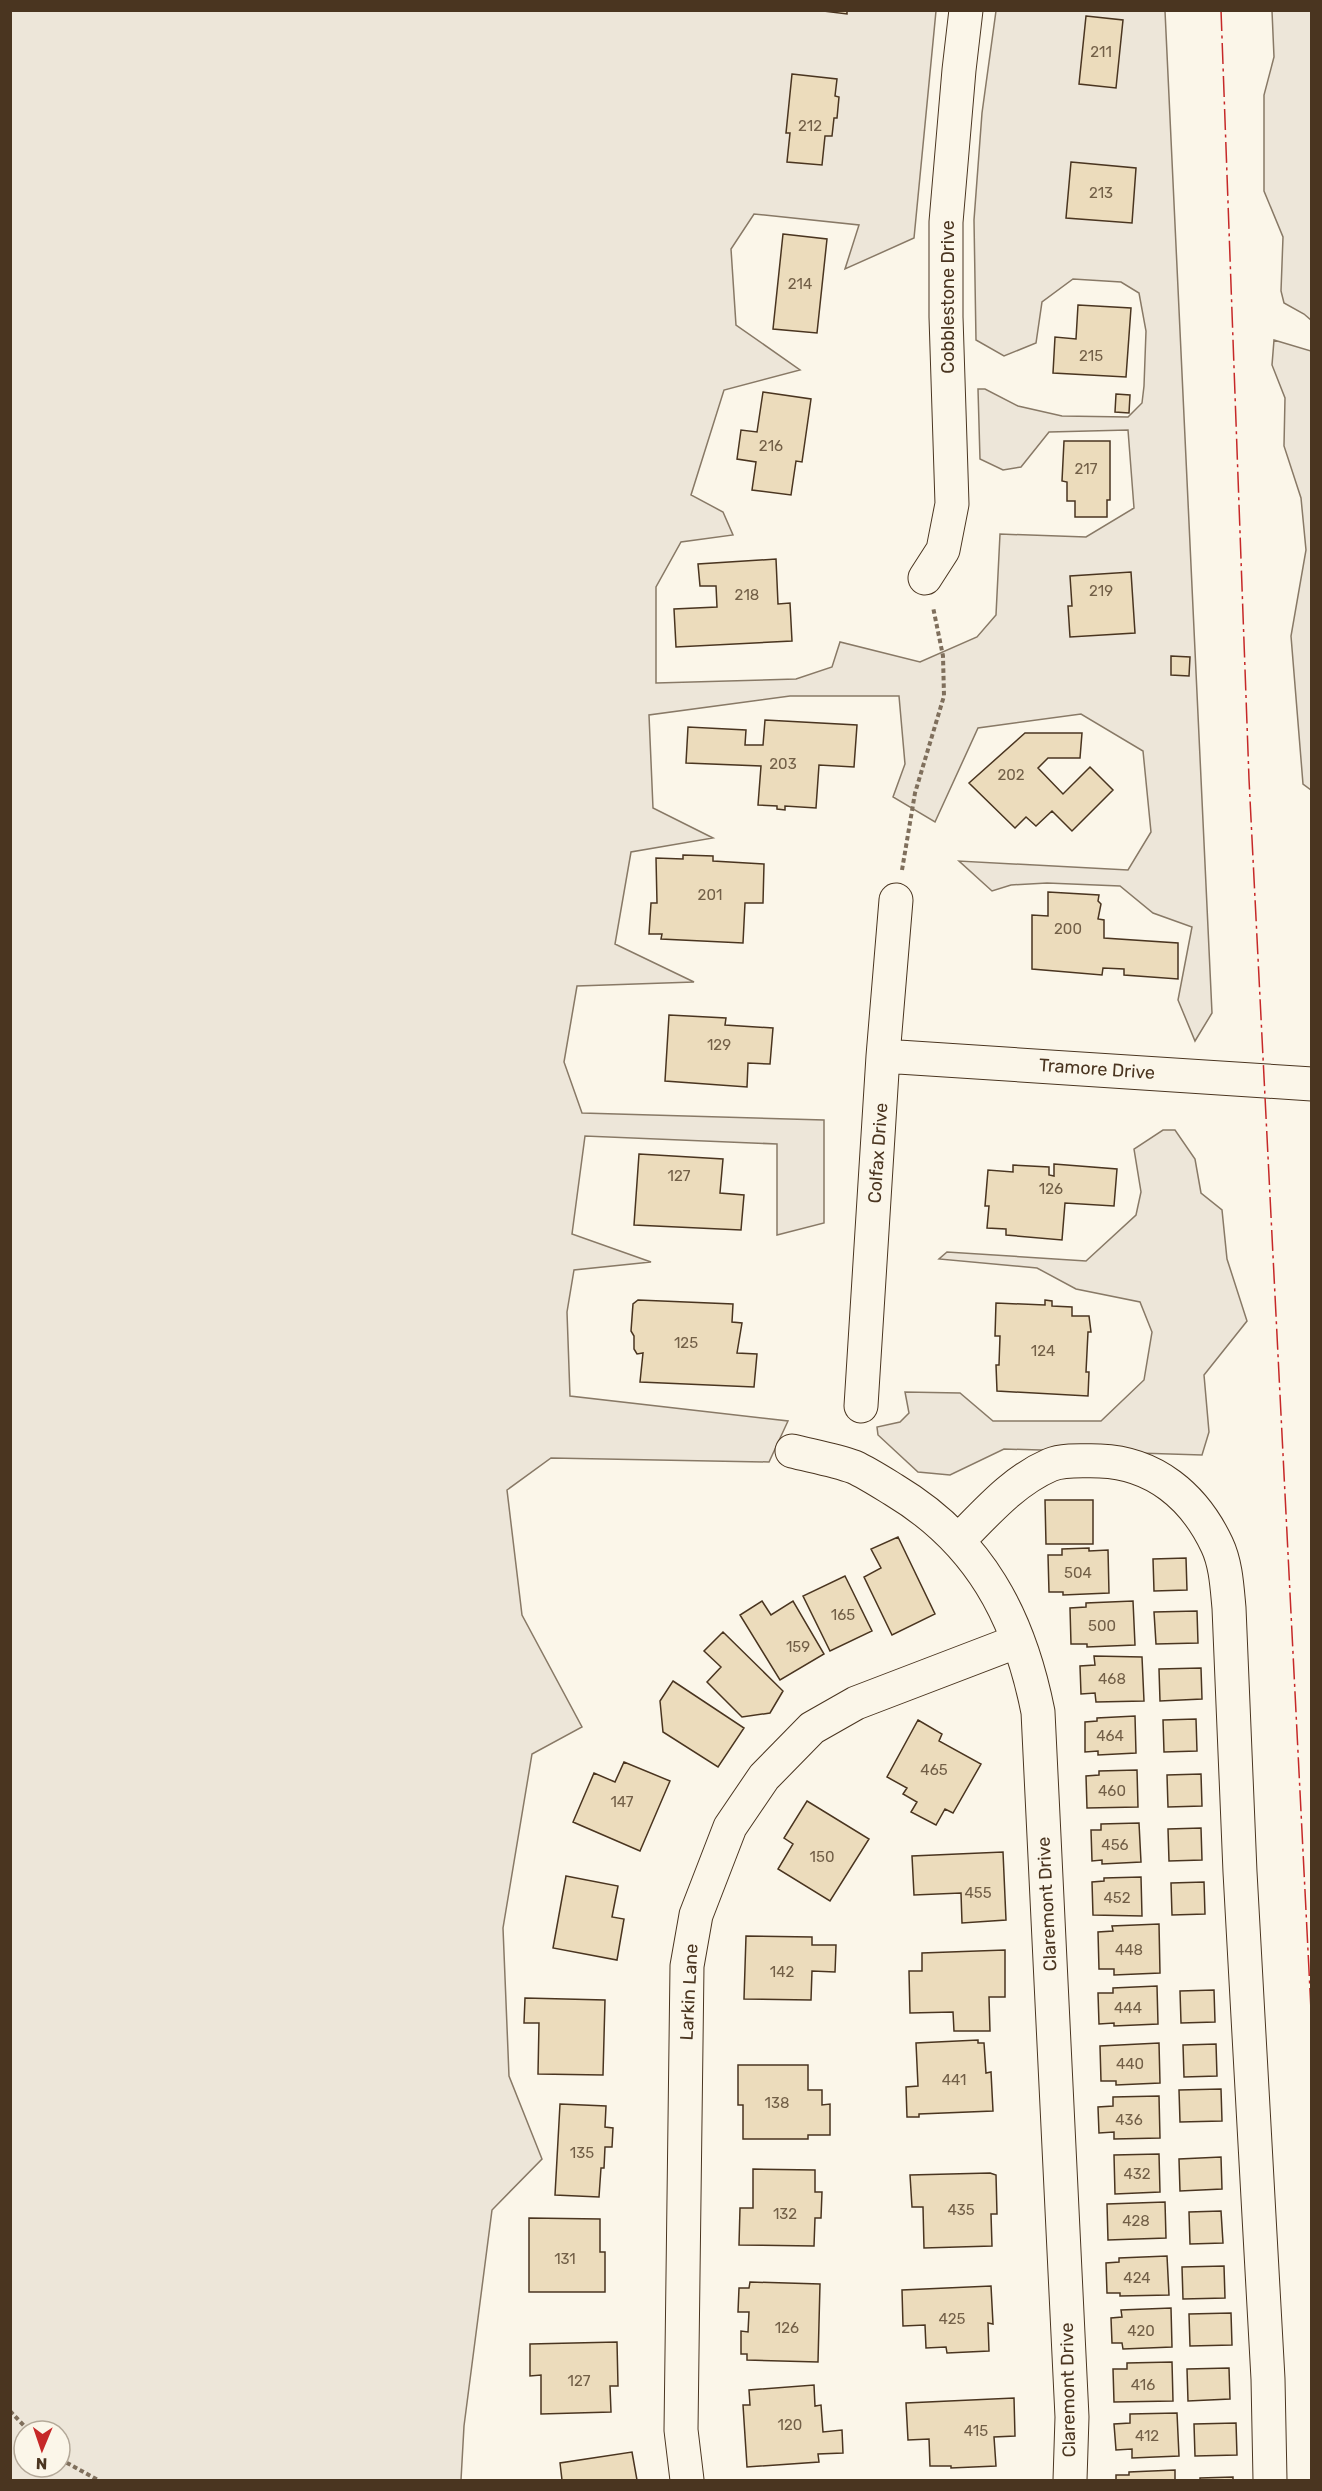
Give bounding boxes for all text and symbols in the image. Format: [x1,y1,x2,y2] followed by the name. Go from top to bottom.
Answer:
[1090,43,1112,61] house number: 211
[798,117,822,135] house number: 212
[1089,184,1113,202] house number: 213
[937,220,959,374] street label: Cobblestone Drive
[788,275,812,293] house number: 214
[1079,347,1103,365] house number: 215
[759,437,783,455] house number: 216
[1075,460,1098,478] house number: 217
[1089,582,1113,600] house number: 219
[735,586,759,604] house number: 218
[769,755,797,773] house number: 203
[997,766,1025,784] house number: 202
[698,886,722,904] house number: 201
[1054,920,1082,938] house number: 200
[707,1036,731,1054] house number: 129
[1038,1054,1156,1084] street label: Tramore Drive
[864,1102,892,1204] street label: Colfax Drive
[668,1167,691,1185] house number: 127
[1039,1180,1063,1198] house number: 126
[674,1334,698,1352] house number: 125
[1031,1342,1055,1360] house number: 124
[1064,1564,1092,1582] house number: 504
[831,1606,855,1624] house number: 165
[1088,1617,1116,1635] house number: 500
[786,1638,810,1656] house number: 159
[1098,1670,1126,1688] house number: 468
[1096,1727,1124,1745] house number: 464
[920,1761,948,1779] house number: 465
[1098,1782,1126,1800] house number: 460
[610,1793,634,1811] house number: 147
[1032,1836,1062,1972] street label: Claremont Drive
[1101,1836,1129,1854] house number: 456
[810,1848,834,1866] house number: 150
[964,1884,992,1902] house number: 455
[1103,1889,1131,1907] house number: 452
[1115,1941,1143,1959] house number: 448
[675,1943,703,2041] street label: Larkin Lane
[770,1963,794,1981] house number: 142
[1114,1999,1142,2017] house number: 444
[1116,2055,1144,2073] house number: 440
[942,2071,966,2089] house number: 441
[765,2094,789,2112] house number: 138
[1115,2111,1143,2129] house number: 436
[570,2144,594,2162] house number: 135
[1123,2165,1151,2183] house number: 432
[947,2201,975,2219] house number: 435
[773,2205,797,2223] house number: 132
[1122,2212,1150,2230] house number: 428
[554,2250,576,2268] house number: 131
[1123,2269,1151,2287] house number: 424
[938,2310,966,2328] house number: 425
[775,2319,799,2337] house number: 126
[1056,2322,1080,2458] street label: Claremont Drive
[1127,2322,1155,2340] house number: 420
[568,2372,591,2390] house number: 127
[1131,2376,1155,2394] house number: 416
[778,2416,802,2434] house number: 120
[12,2419,72,2479] north arrow
[964,2422,988,2440] house number: 415
[1135,2427,1159,2445] house number: 412
[35,2454,48,2473] text: N

